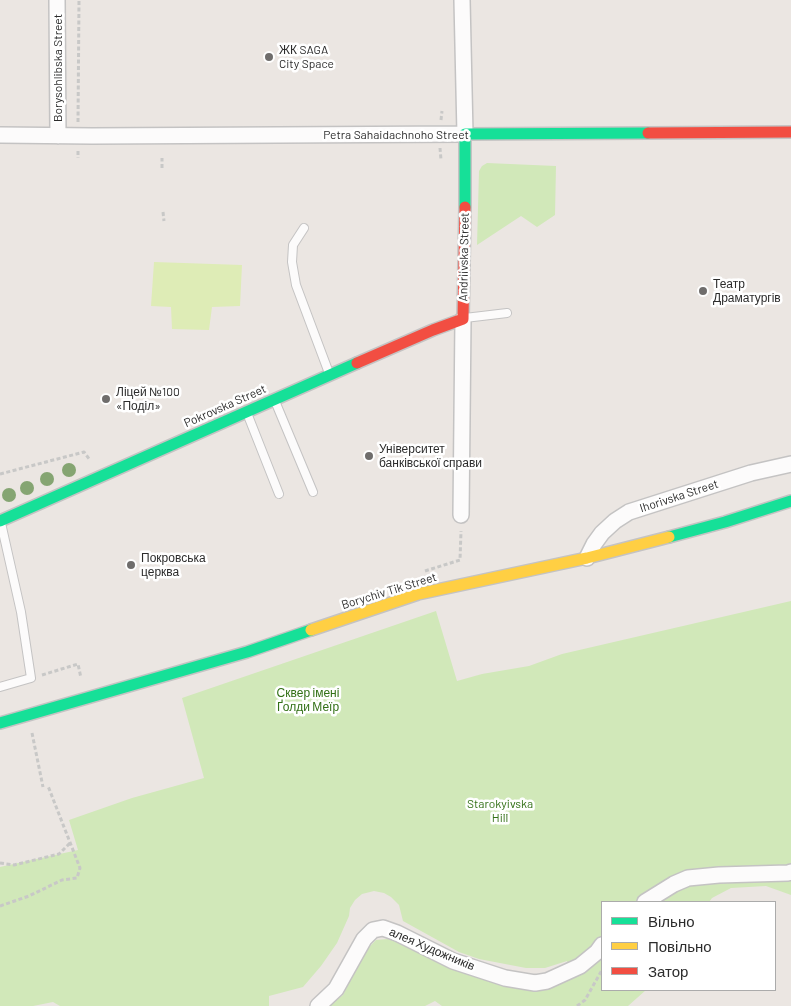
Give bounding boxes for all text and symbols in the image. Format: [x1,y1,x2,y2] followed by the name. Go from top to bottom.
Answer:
[51,14,65,122] street label: Borysohlibska Street
[279,43,334,71] place label: ЖК SAGA City Space
[263,51,275,63] marker: ЖК SAGA City Space
[323,128,469,142] street label: Petra Sahaidachnoho Street
[456,212,472,302] street label: Andriivska Street
[713,277,781,305] place label: Театр Драматургів
[697,285,709,297] marker: Театр Драматургів
[182,381,268,431] street label: Pokrovska Street
[116,385,180,413] place label: Ліцей №100 «Поділ»
[100,393,112,405] marker: Ліцей №100 «Поділ»
[379,442,482,470] place label: Університет банківської справи
[363,450,375,462] marker: Університет банківської справи
[638,477,720,515] street label: Ihorivska Street
[141,551,206,579] place label: Покровська церква
[125,559,137,571] marker: Покровська церква
[340,570,438,612] street label: Borychiv Tik Street
[277,686,339,714] park label: Сквер імені Ґолди Меїр
[467,797,533,825] park label: Starokyivska Hill
[601,901,776,991] legend
[648,912,695,930] text: Вільно
[387,924,477,974] street label: алея Художників
[648,937,712,955] text: Повільно
[648,962,688,980] text: Затор

